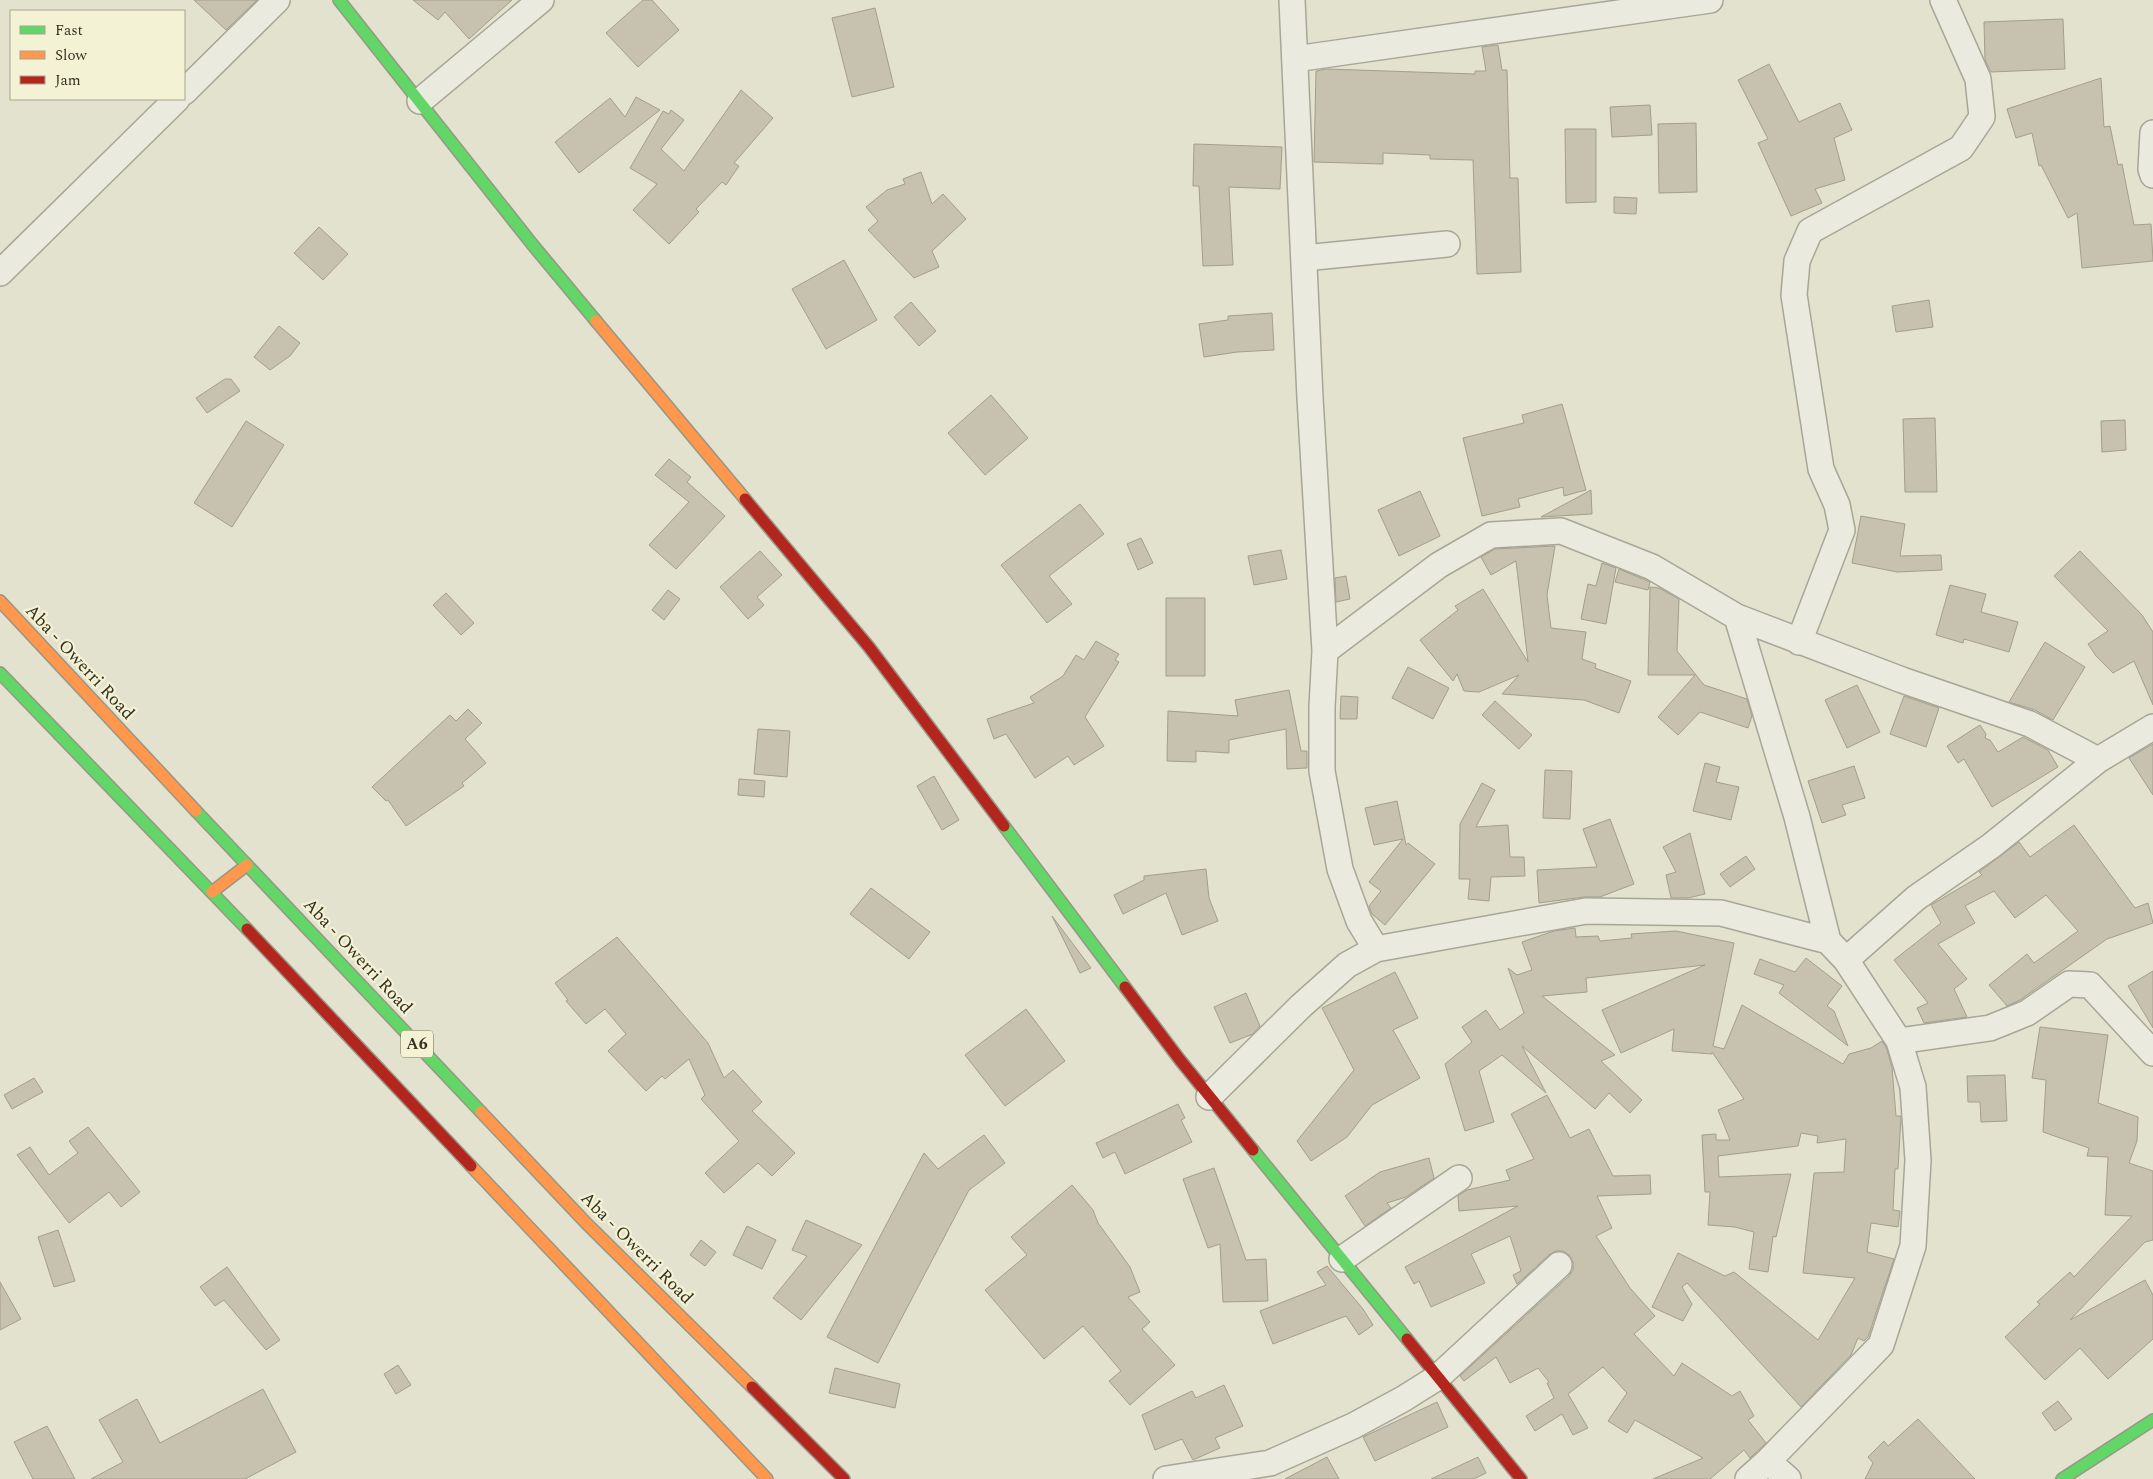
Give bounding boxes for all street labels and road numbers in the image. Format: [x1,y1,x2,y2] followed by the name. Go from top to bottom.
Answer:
[19,598,141,726] street label: Aba - Owerri Road
[297,892,419,1020] street label: Aba - Owerri Road
[401,1030,433,1058] road number: A6
[574,1185,700,1311] street label: Aba - Owerri Road

